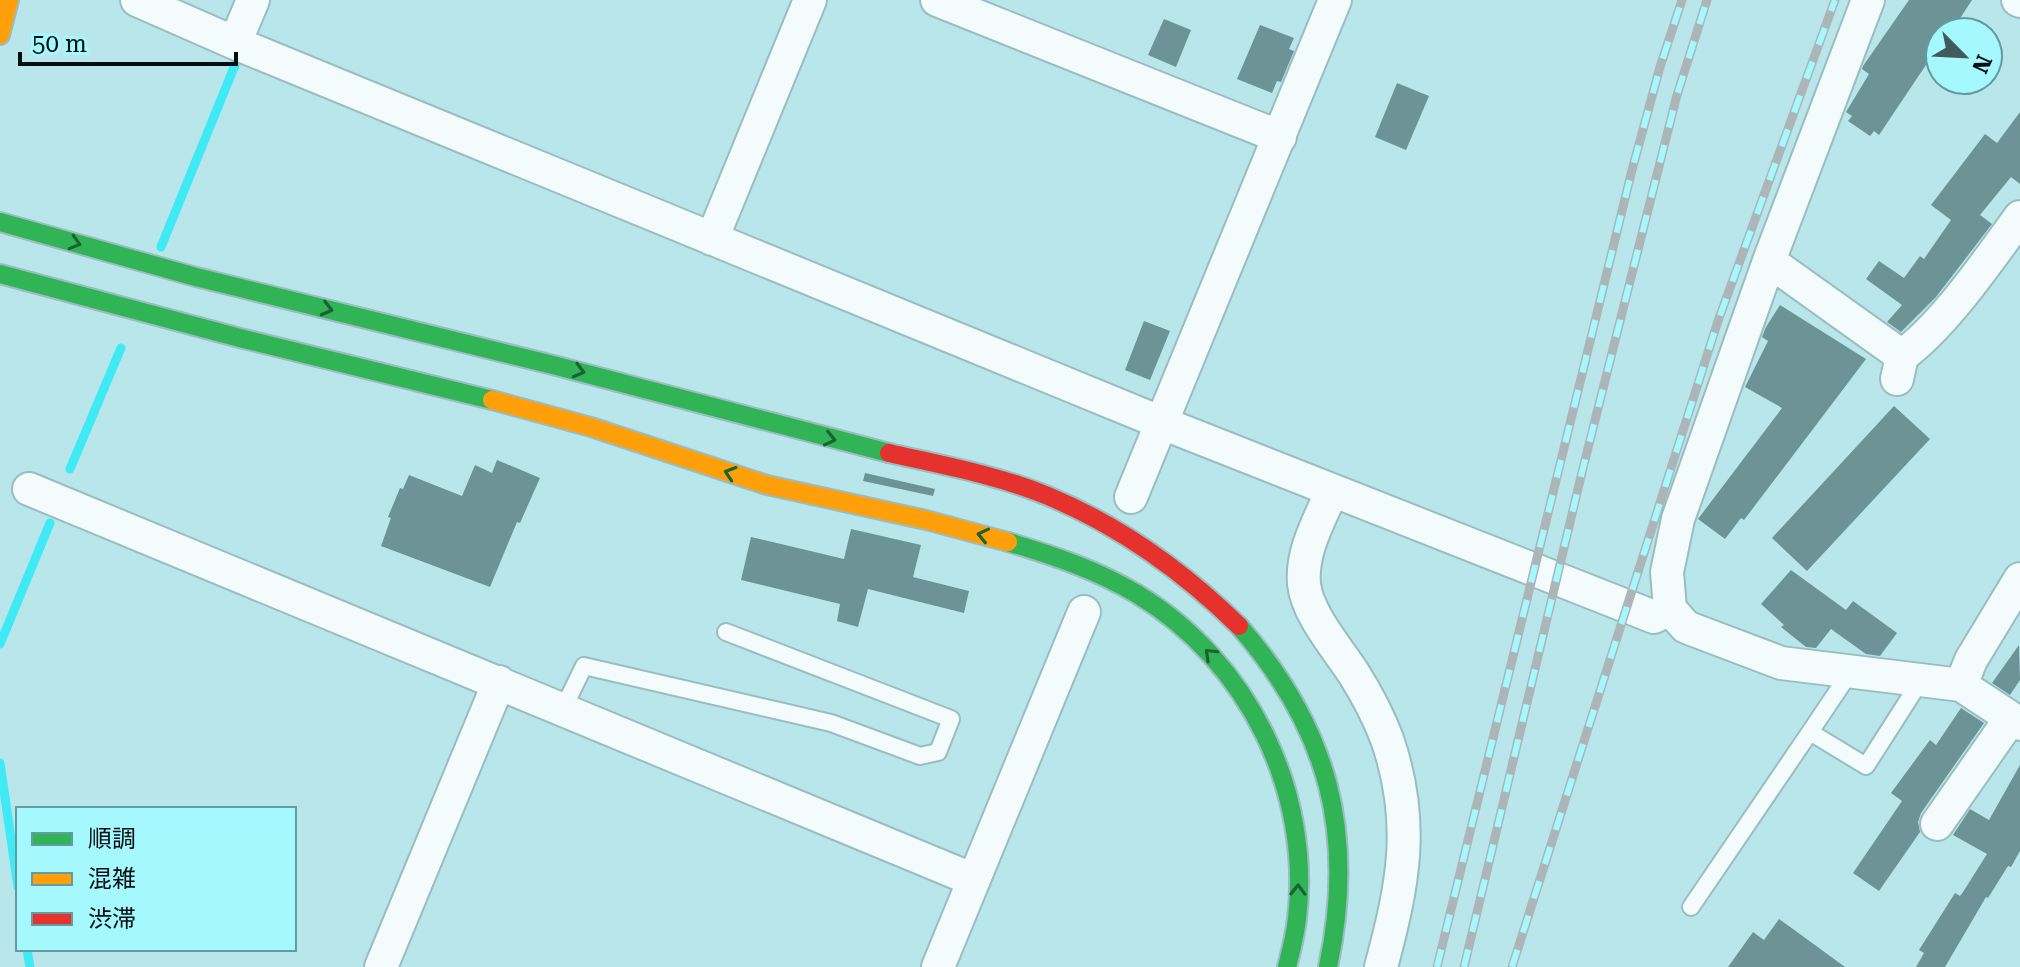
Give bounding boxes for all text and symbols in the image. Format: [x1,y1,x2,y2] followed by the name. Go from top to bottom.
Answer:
[20,16,236,66] scale bar
[1924,16,2004,96] north arrow
[32,30,87,58] text: 50 m
[1967,51,1997,77] text: N
[68,234,82,250] one-way arrow
[319,299,333,316] one-way arrow
[571,362,585,379] one-way arrow
[823,429,836,446] one-way arrow
[724,466,738,482] one-way arrow
[976,527,990,544] one-way arrow
[1205,648,1219,663] one-way arrow
[16,807,296,951] legend
[88,825,136,853] text: 順調
[88,865,136,893] text: 混雑
[1290,883,1307,896] one-way arrow
[88,905,136,933] text: 渋滞

